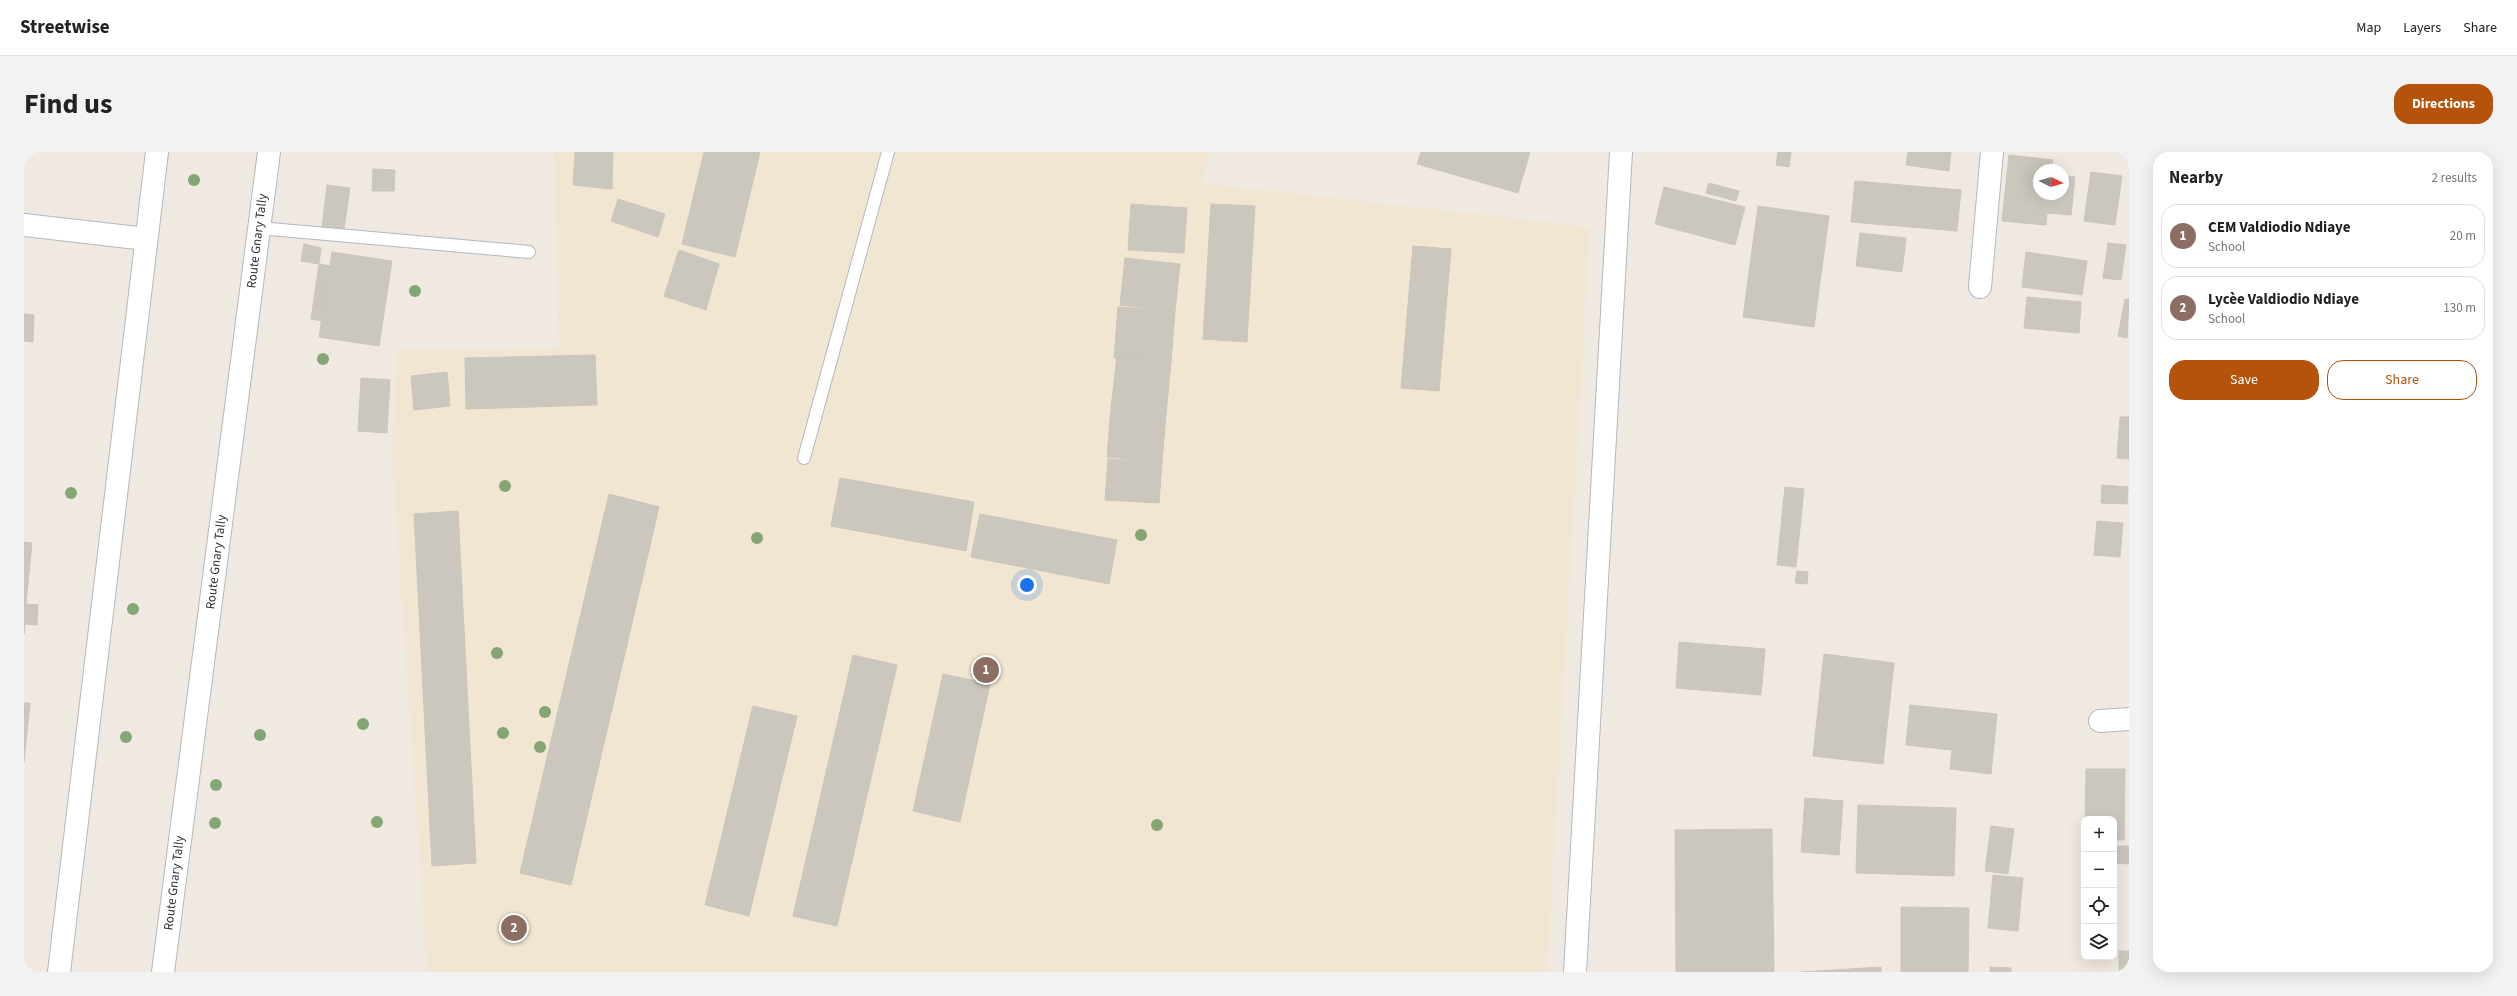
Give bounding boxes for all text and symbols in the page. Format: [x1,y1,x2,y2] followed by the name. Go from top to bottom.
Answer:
[20,14,110,41] text: Streetwise
[2356,18,2381,38] text: Map
[2403,18,2441,38] text: Layers
[2463,18,2497,38] text: Share
[24,84,112,124] text: Find us
[2394,84,2493,124] button: Directions
[2033,164,2069,200] north arrow
[2169,166,2223,190] text: Nearby
[2432,169,2477,187] text: 2 results
[242,193,272,289] street label: Route Gnary Tally
[2208,217,2351,238] text: CEM Valdiodio Ndiaye
[2180,227,2186,245] text: 1
[2450,227,2476,245] text: 20 m
[2208,238,2245,256] text: School
[2208,289,2359,310] text: Lycèe Valdiodio Ndiaye
[2180,299,2186,317] text: 2
[2443,299,2476,317] text: 130 m
[2208,310,2245,328] text: School
[2169,360,2319,400] button: Save
[2327,360,2477,400] button: Share
[201,514,231,610] street label: Route Gnary Tally
[1017,575,1037,595] your location
[973,655,999,685] pin: 1
[2081,816,2117,960] map controls
[2081,816,2117,852] button: +
[159,835,189,931] street label: Route Gnary Tally
[2081,852,2117,888] button: −
[2081,888,2117,924] button: locate
[501,913,527,943] pin: 2
[2081,924,2117,960] button: layers

